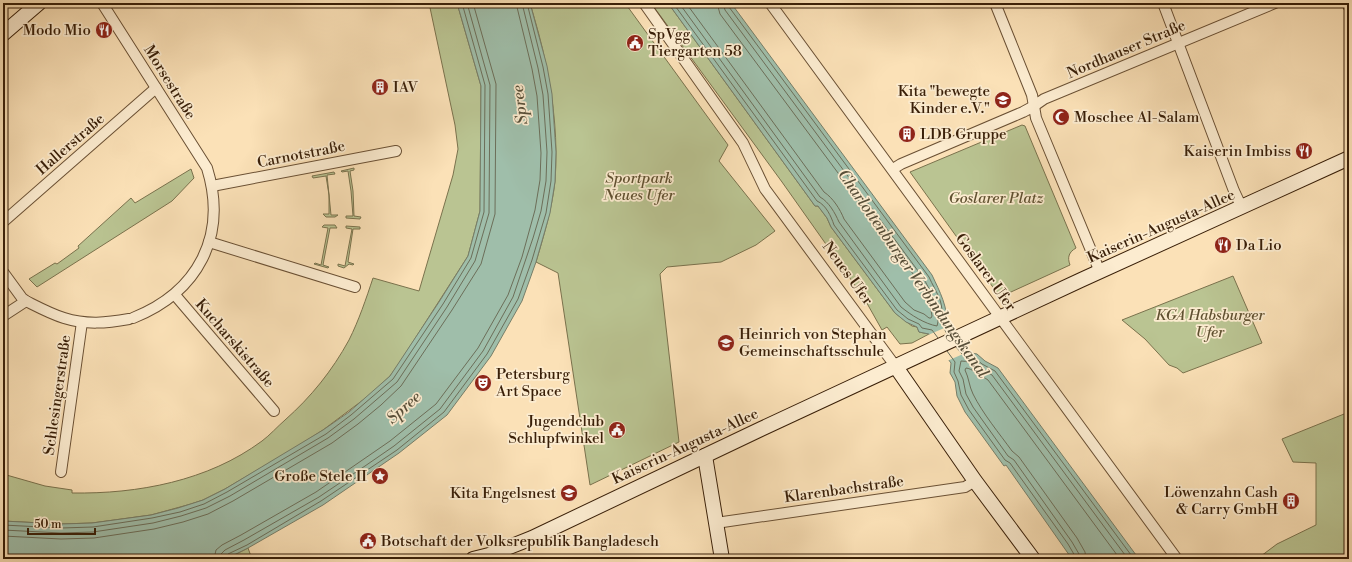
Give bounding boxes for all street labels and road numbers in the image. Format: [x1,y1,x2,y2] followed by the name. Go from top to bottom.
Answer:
[1064,16,1188,83] street label: Nordhauser Straße
[139,41,200,123] street label: Morsestraße
[32,109,108,179] street label: Hallerstraße
[256,137,347,172] street label: Carnotstraße
[1084,185,1238,268] street label: Kaiserin-Augusta-Allee
[951,230,1020,315] street label: Goslarer Ufer
[818,238,877,309] street label: Neues Ufer
[191,295,278,392] street label: Kucharskistraße
[40,334,75,456] street label: Schlesingerstraße
[609,404,762,489] street label: Kaiserin-Augusta-Allee
[783,472,905,507] street label: Klarenbachstraße

